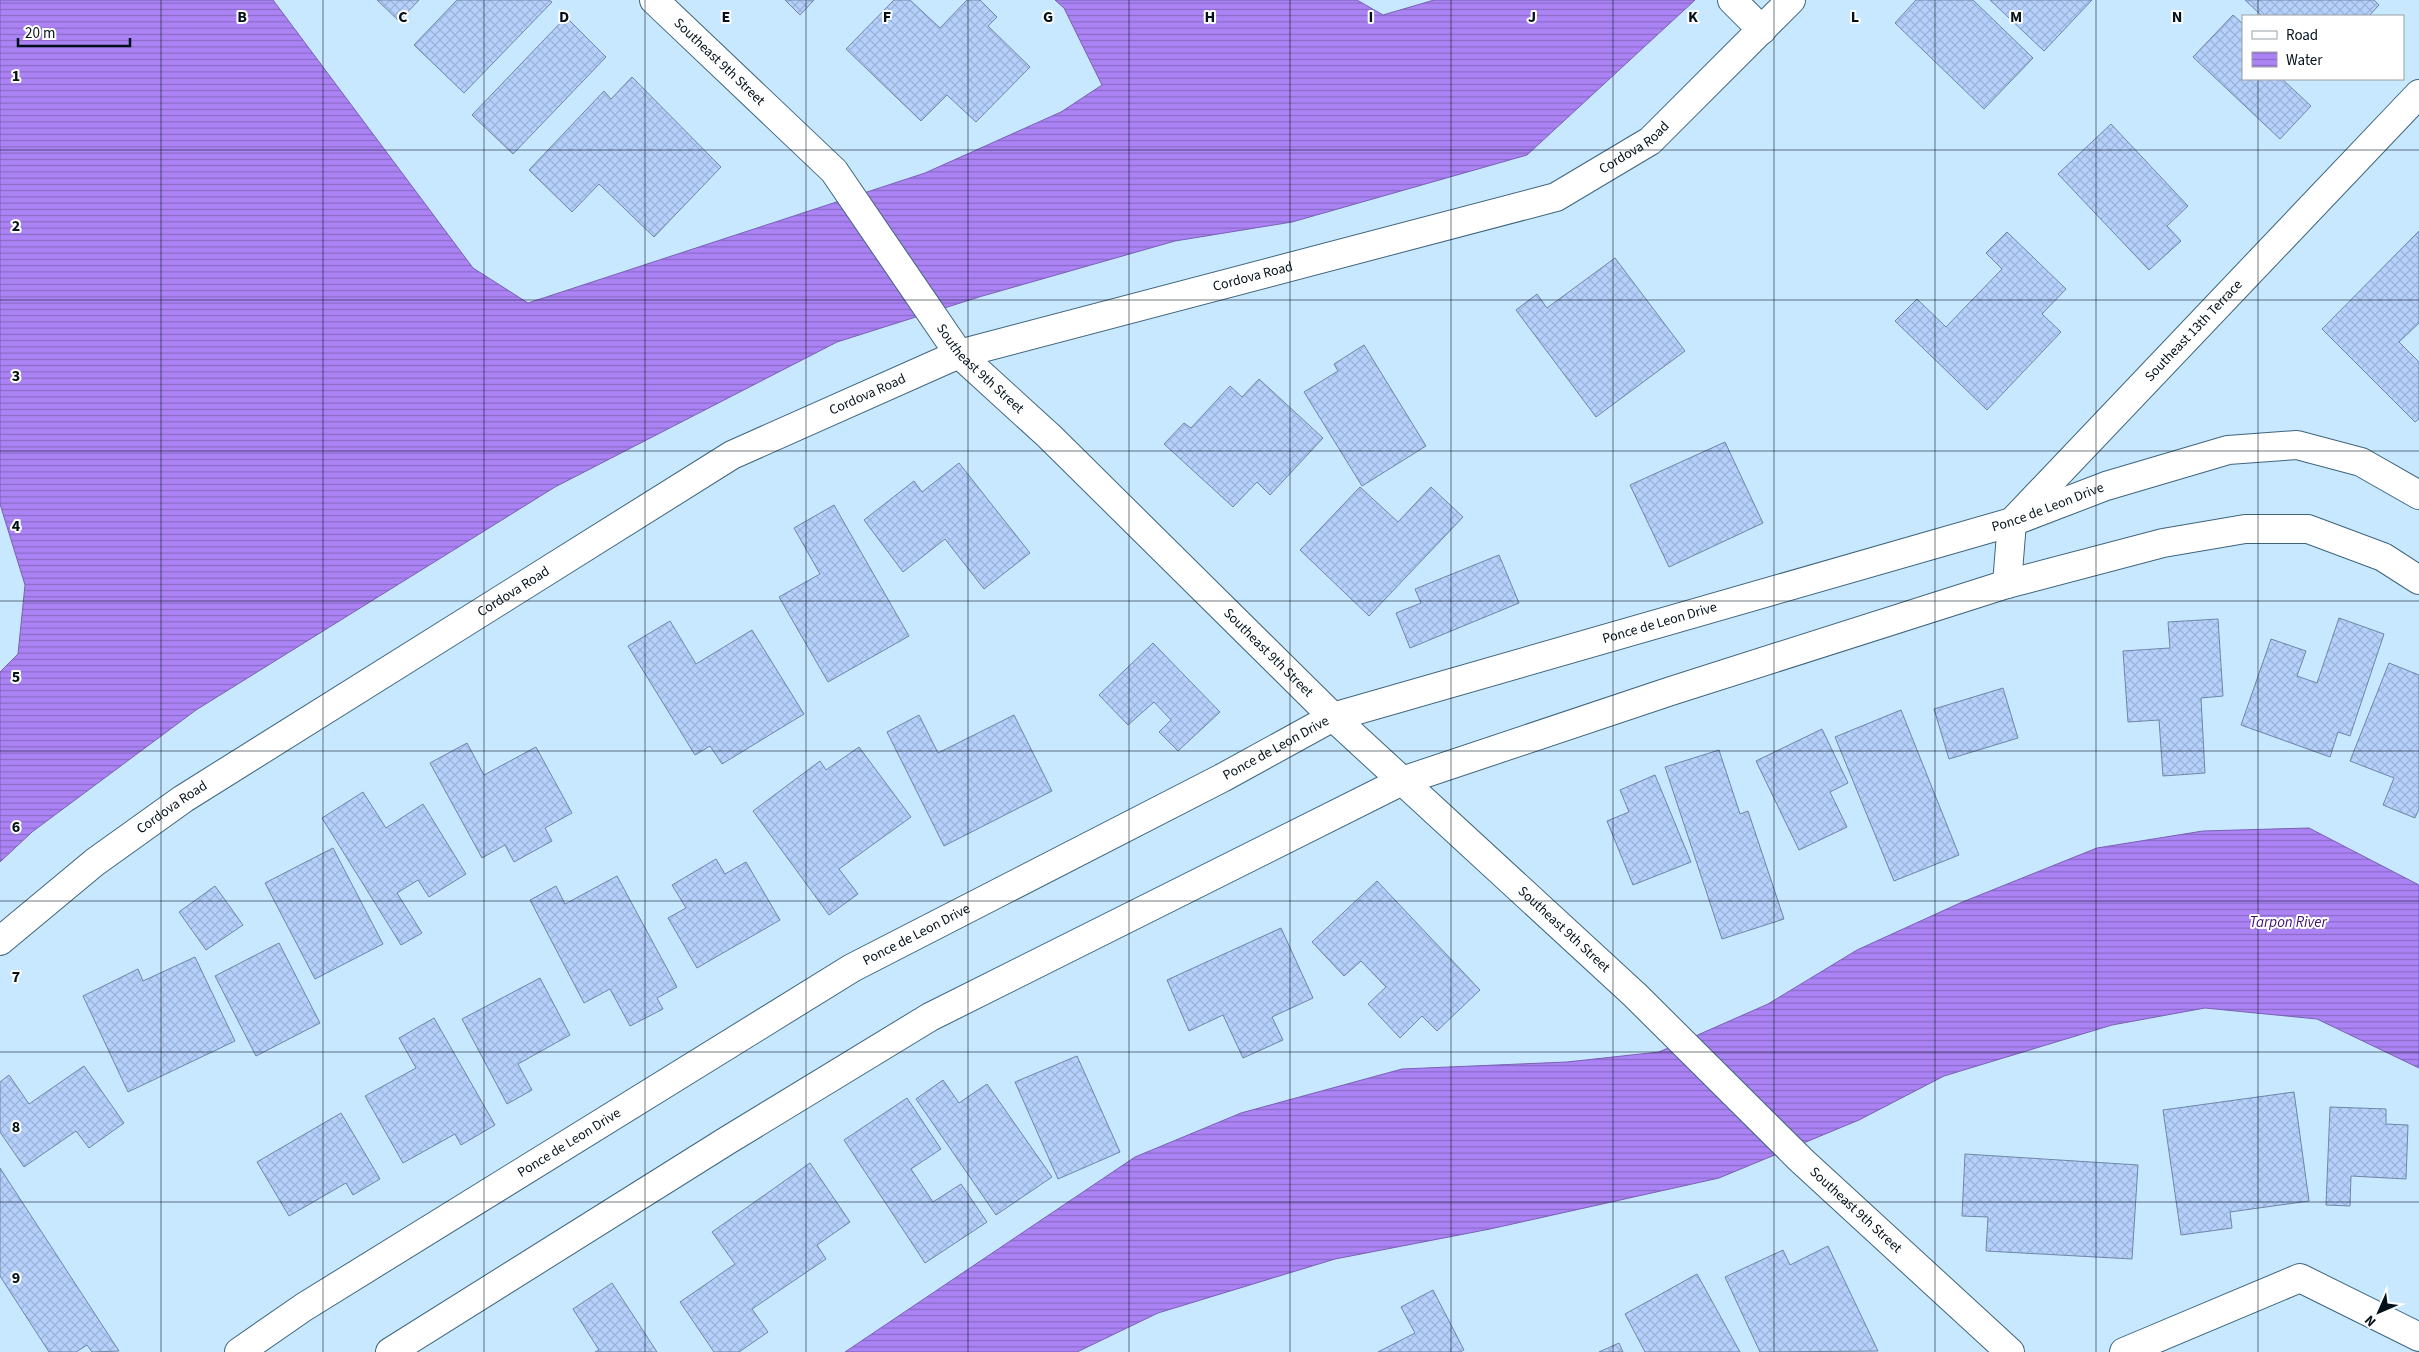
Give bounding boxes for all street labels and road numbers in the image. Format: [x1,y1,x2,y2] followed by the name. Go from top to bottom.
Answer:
[669,14,770,110] street label: Southeast 9th Street
[1595,117,1674,179] street label: Cordova Road
[1211,257,1295,297] street label: Cordova Road
[2140,275,2247,386] street label: Southeast 13th Terrace
[931,320,1029,419] street label: Southeast 9th Street
[826,369,909,420] street label: Cordova Road
[1989,478,2107,537] street label: Ponce de Leon Drive
[474,562,554,622] street label: Cordova Road
[1600,597,1719,649] street label: Ponce de Leon Drive
[1219,604,1318,702] street label: Southeast 9th Street
[1219,711,1333,786] street label: Ponce de Leon Drive
[133,776,211,839] street label: Cordova Road
[1513,882,1615,977] street label: Southeast 9th Street
[859,899,974,971] street label: Ponce de Leon Drive
[514,1103,625,1183] street label: Ponce de Leon Drive
[1805,1163,1907,1258] street label: Southeast 9th Street

